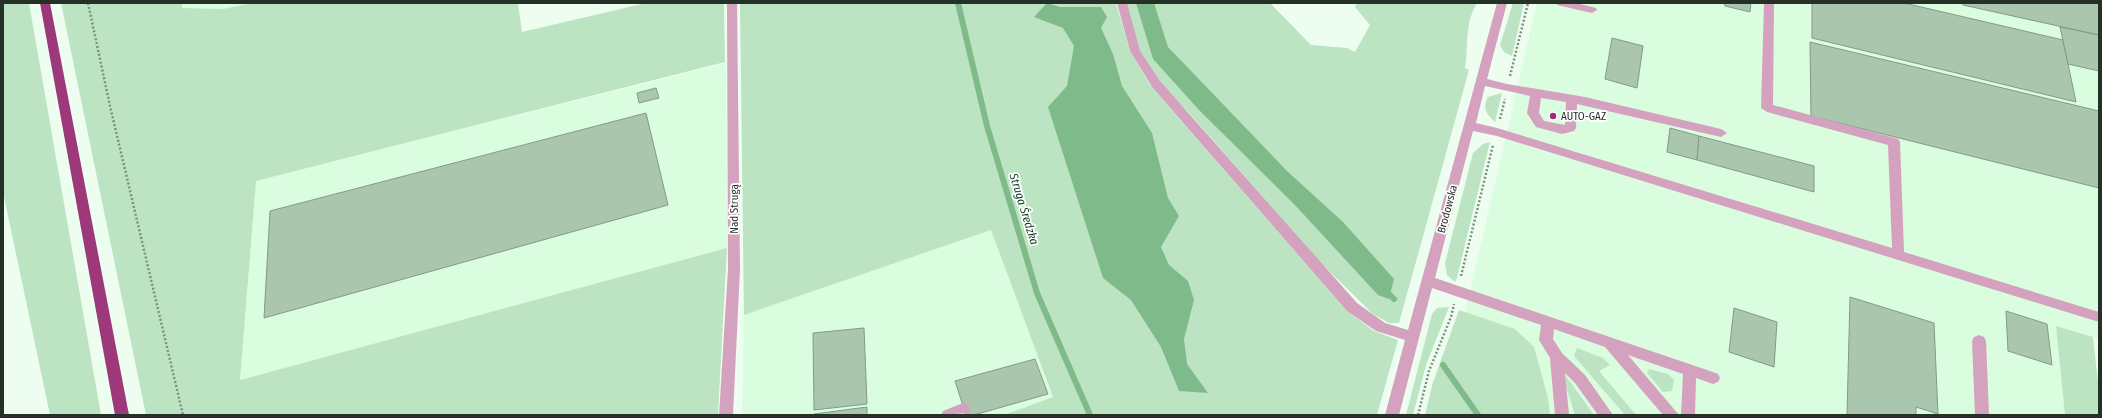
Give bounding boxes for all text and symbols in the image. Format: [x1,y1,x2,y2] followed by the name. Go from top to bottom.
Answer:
[1561,110,1606,123] place label: AUTO-GAZ
[1548,111,1558,121] marker: AUTO-GAZ
[1006,170,1042,246] water label: Struga Średzka
[728,184,741,234] street label: Nad Strugą
[1435,184,1460,235] street label: Brodowska

